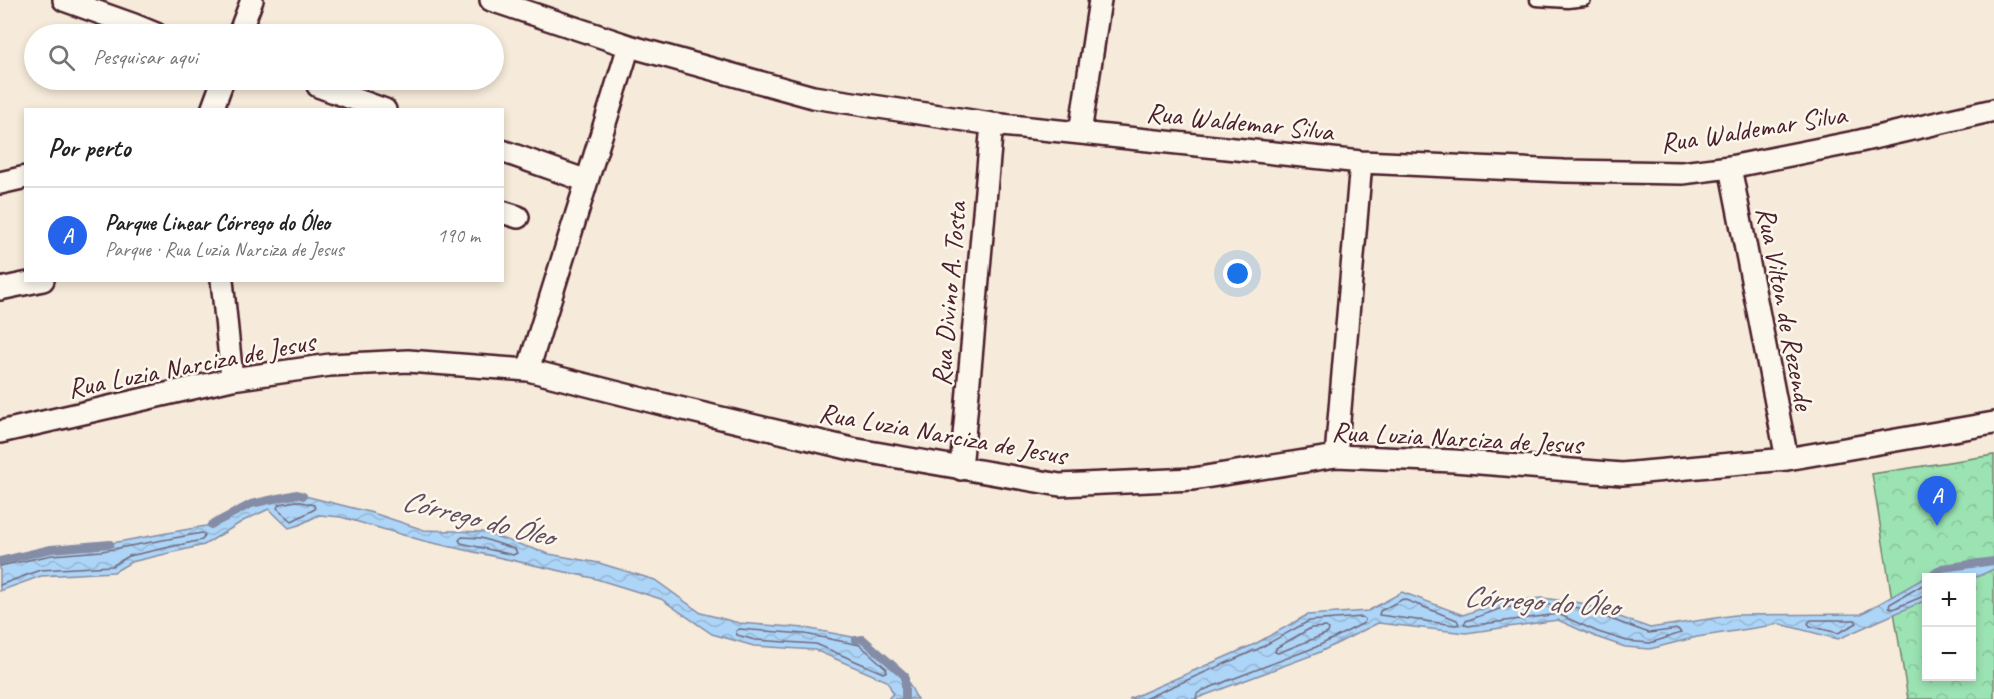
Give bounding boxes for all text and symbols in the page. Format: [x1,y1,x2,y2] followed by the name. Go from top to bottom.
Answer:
[24,24,504,90] search box
[45,41,78,74] icon: search
[93,43,198,71] text: Pesquisar aqui
[1145,94,1337,149] street label: Rua Waldemar Silva
[1658,96,1850,160] street label: Rua Waldemar Silva
[48,131,130,164] text: Por perto
[923,199,974,388] street label: Rua Divino A. Tosta
[1749,204,1823,414] street label: Rua Vilton de Rezende
[105,209,330,237] text: Parque Linear Córrego do Óleo
[62,223,73,248] text: A
[437,223,480,248] text: 190 m
[105,237,343,262] text: Parque · Rua Luzia Narciza de Jesus
[1223,259,1252,288] your location
[65,323,320,406] street label: Rua Luzia Narciza de Jesus
[816,394,1072,473] street label: Rua Luzia Narciza de Jesus
[1331,413,1586,462] street label: Rua Luzia Narciza de Jesus
[1918,476,1956,526] pin: A
[398,481,563,556] water label: Córrego do Óleo
[1922,573,1976,681] map controls
[1922,573,1976,627] button: +
[1463,577,1625,626] water label: Córrego do Óleo
[1922,627,1976,681] button: −

